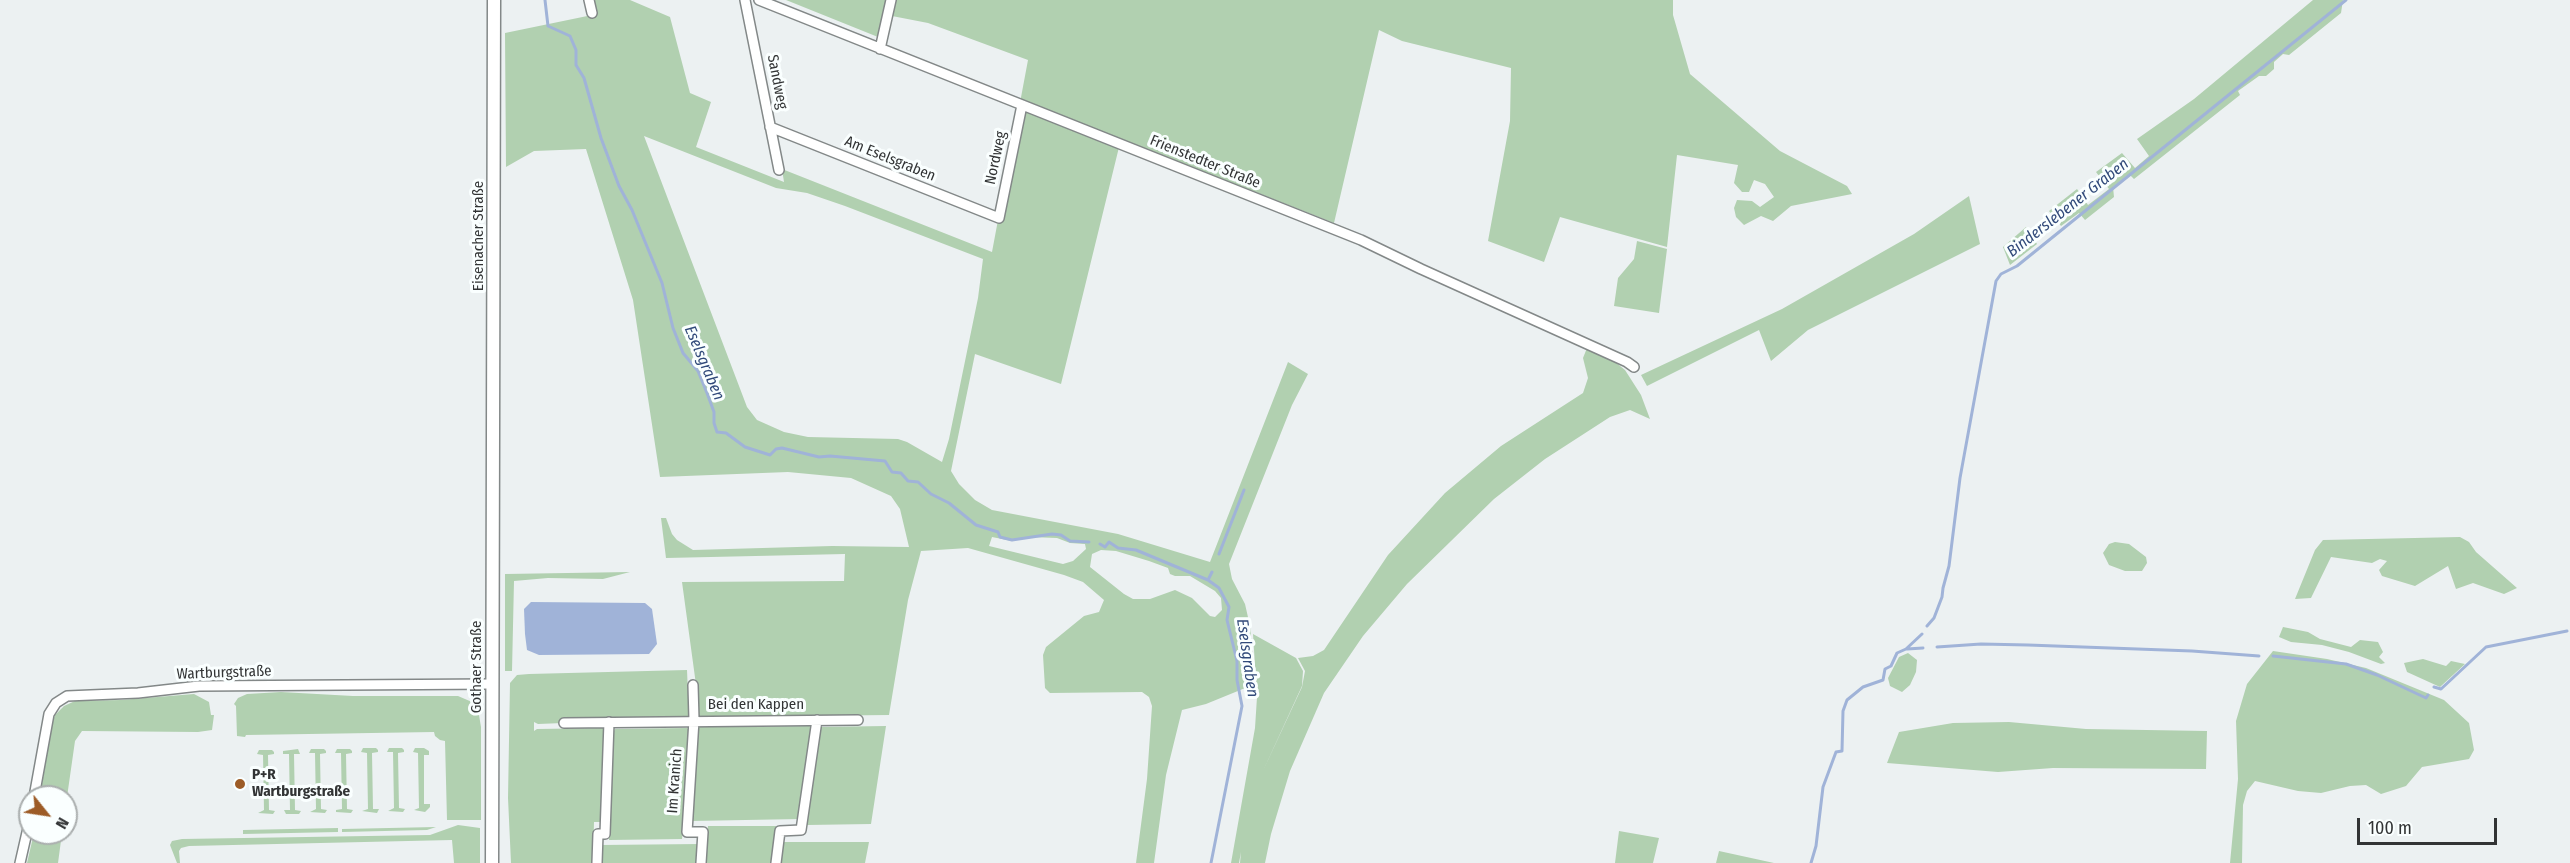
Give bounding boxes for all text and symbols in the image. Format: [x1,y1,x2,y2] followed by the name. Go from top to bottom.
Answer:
[763,53,791,111] street label: Sandweg
[982,130,1010,186] street label: Nordweg
[1147,132,1263,192] street label: Frienstedter Straße
[842,133,938,185] street label: Am Eselsgraben
[2003,155,2133,261] water label: Binderslebener Graben
[470,181,488,291] street label: Eisenacher Straße
[680,323,728,403] water label: Eselsgraben
[1232,618,1262,698] water label: Eselsgraben
[468,621,486,713] street label: Gothaer Straße
[176,662,272,684] street label: Wartburgstraße
[708,696,804,714] street label: Bei den Kappen
[664,748,686,814] street label: Im Kranich
[252,766,350,801] place label: P+R Wartburgstraße
[233,777,247,791] marker: P+R Wartburgstraße
[18,785,78,845] north arrow
[2360,806,2500,844] scale bar
[52,814,73,832] text: N
[2368,817,2412,839] text: 100 m

